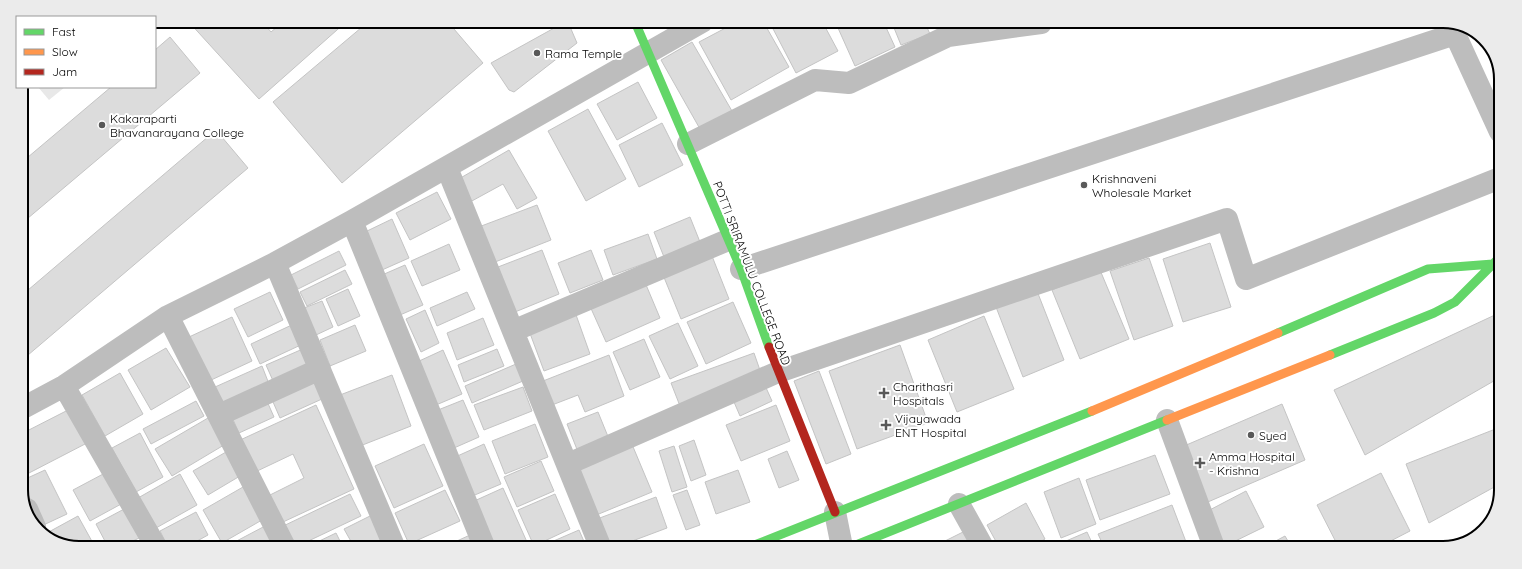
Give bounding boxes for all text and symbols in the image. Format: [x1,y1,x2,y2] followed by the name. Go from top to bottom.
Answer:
[16,16,156,88] legend
[52,24,76,39] text: Fast
[52,44,78,59] text: Slow
[545,46,622,61] place label: Rama Temple
[532,48,542,58] marker: Rama Temple
[52,64,77,79] text: Jam
[110,111,244,140] place label: Kakaraparti Bhavanarayana College
[97,120,107,130] marker: Kakaraparti Bhavanarayana College
[1092,171,1192,200] place label: Krishnaveni Wholesale Market
[710,179,794,367] street label: POTTI SRIRAMULU COLLEGE ROAD
[1079,180,1089,190] marker: Krishnaveni Wholesale Market
[893,379,953,408] place label: Charithasri Hospitals
[878,387,890,399] marker: Charithasri Hospitals
[895,411,967,440] place label: Vijayawada ENT Hospital
[880,419,892,431] marker: Vijayawada ENT Hospital
[1259,428,1287,443] place label: Syed
[1246,430,1256,440] marker: Syed
[1209,449,1295,478] place label: Amma Hospital - Krishna
[1194,457,1206,469] marker: Amma Hospital - Krishna

